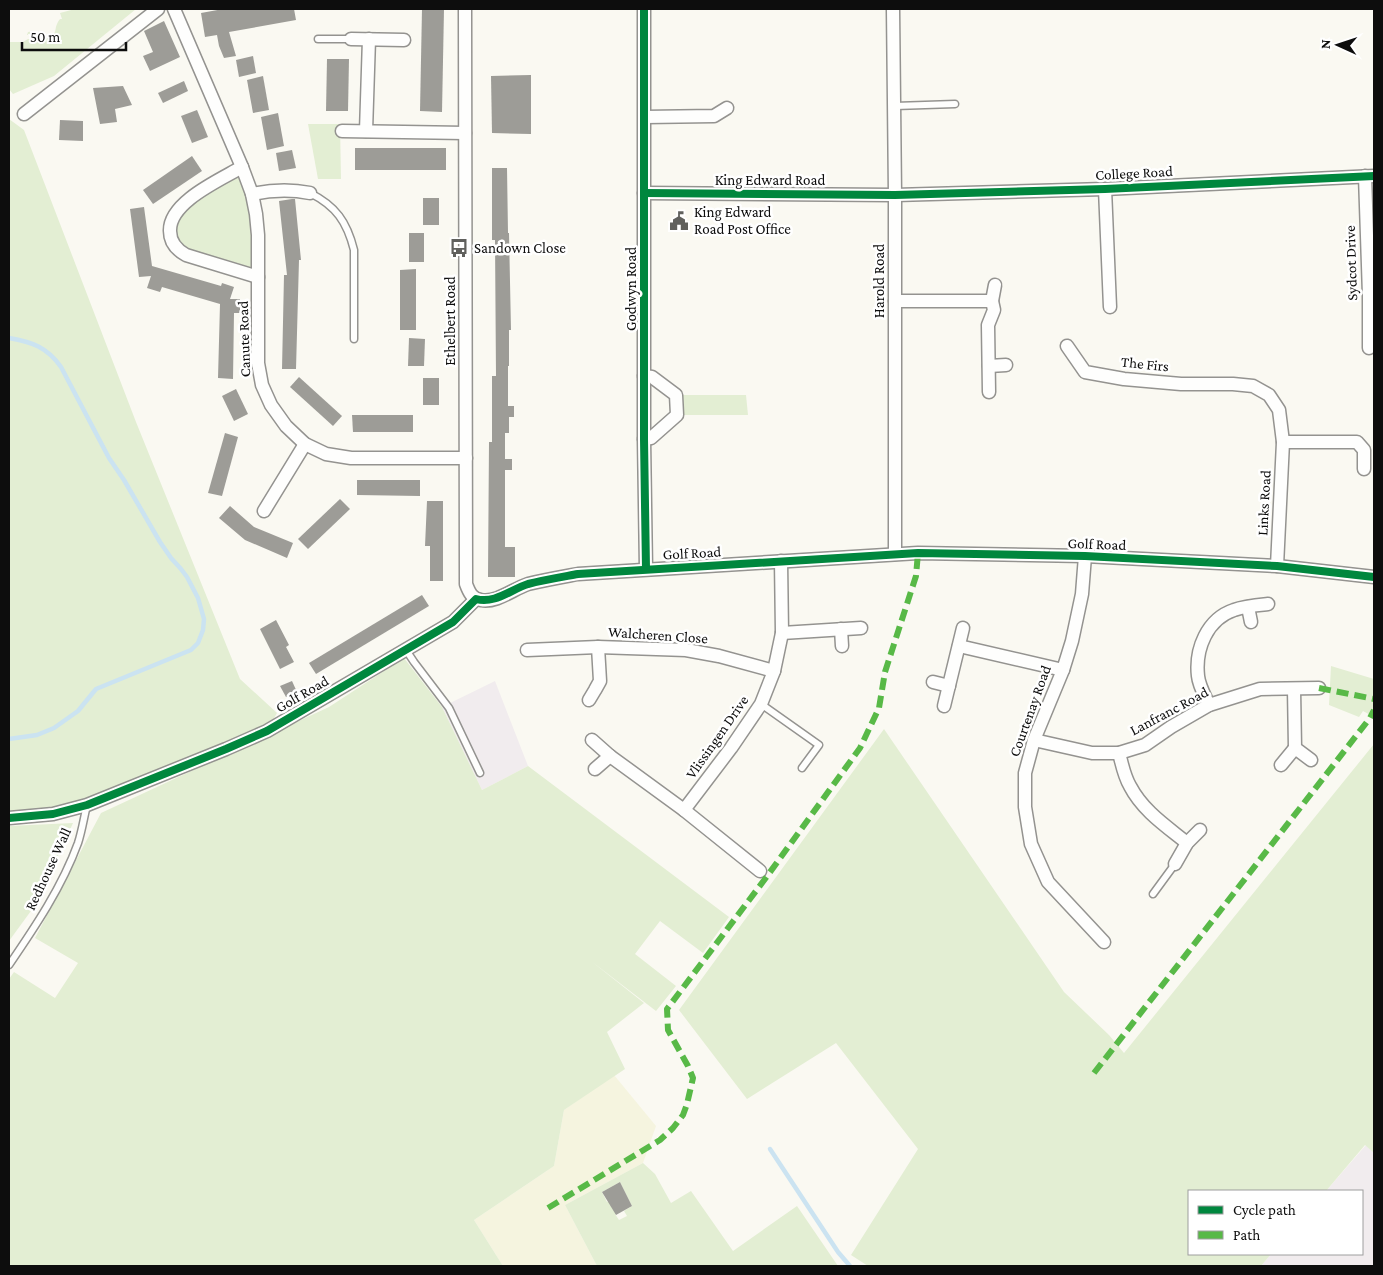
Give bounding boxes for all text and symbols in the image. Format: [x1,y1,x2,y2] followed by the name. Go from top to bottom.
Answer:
[22,20,126,52] scale bar
[1313,20,1363,70] north arrow
[30,29,60,45] text: 50 m
[1317,39,1333,50] text: N
[1095,163,1173,184] street label: College Road
[715,172,825,189] street label: King Edward Road
[694,204,791,237] place label: King Edward Road Post Office
[668,210,690,232] public building icon: King Edward Road Post Office
[1342,225,1361,301] street label: Sydcot Drive
[448,237,470,259] bus stop icon: Sandown Close
[474,240,566,256] place label: Sandown Close
[871,244,887,318] street label: Harold Road
[623,247,640,331] street label: Godwyn Road
[442,276,458,366] street label: Ethelbert Road
[235,300,253,377] street label: Canute Road
[1120,354,1170,374] street label: The Firs
[1254,470,1274,536] street label: Links Road
[1067,535,1127,553] street label: Golf Road
[662,543,722,563] street label: Golf Road
[608,624,709,646] street label: Walcheren Close
[1006,663,1055,759] street label: Courtenay Road
[273,672,331,716] street label: Golf Road
[1127,684,1211,738] street label: Lanfranc Road
[682,692,753,782] street label: Vlissingen Drive
[22,825,74,913] street label: Redhouse Wall
[1188,1190,1363,1255] legend
[1233,1202,1296,1219] text: Cycle path
[1233,1227,1260,1243] text: Path

